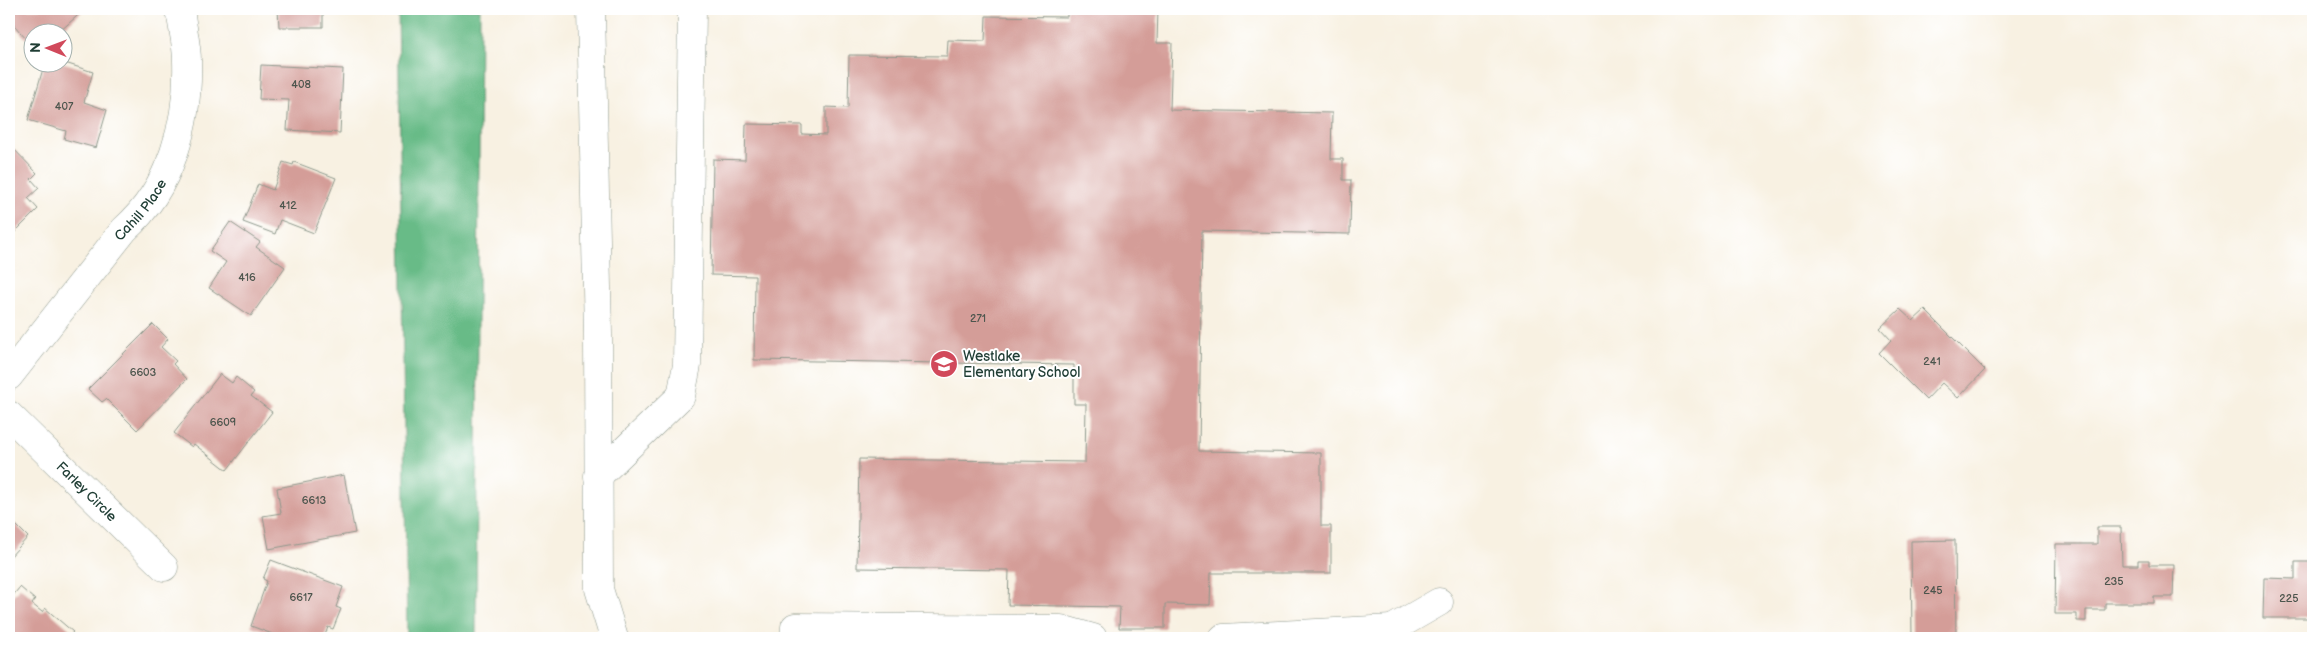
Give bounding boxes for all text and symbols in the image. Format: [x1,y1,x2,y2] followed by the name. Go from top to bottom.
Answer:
[22,22,72,72] north arrow
[27,42,44,53] text: N
[291,78,311,91] house number: 408
[55,100,74,113] house number: 407
[110,176,170,244] street label: Cahill Place
[279,199,297,212] house number: 412
[238,271,256,284] house number: 416
[970,312,986,325] house number: 271
[963,348,1081,381] place label: Westlake Elementary School
[929,349,959,379] school or university icon: Westlake Elementary School
[1923,355,1941,368] house number: 241
[130,366,157,379] house number: 6603
[210,416,236,429] house number: 6609
[53,458,121,525] street label: Farley Circle
[302,494,326,507] house number: 6613
[2104,575,2124,588] house number: 235
[1923,584,1943,597] house number: 245
[289,591,313,604] house number: 6617
[2279,592,2299,605] house number: 225

